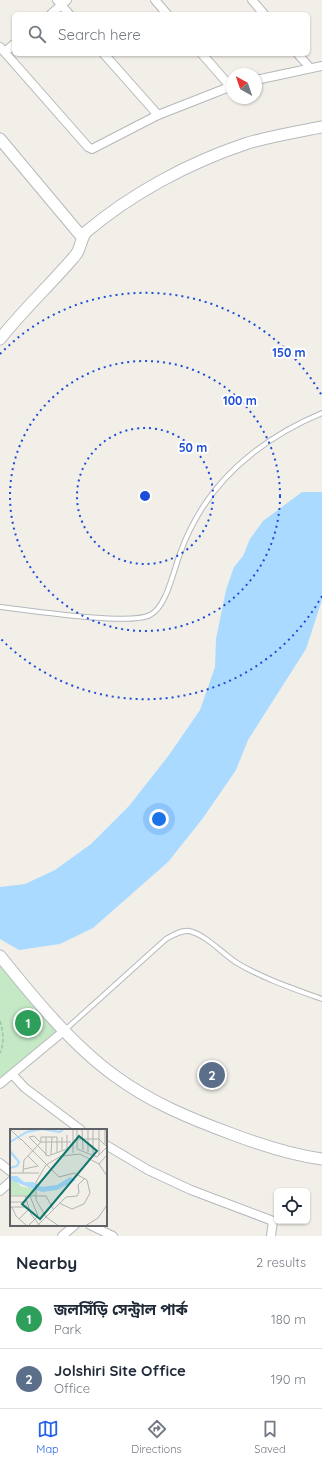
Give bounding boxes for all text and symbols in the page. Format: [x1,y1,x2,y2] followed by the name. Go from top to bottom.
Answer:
[12,12,310,56] search box
[26,23,48,45] icon: search
[58,25,141,44] text: Search here
[226,68,262,104] north arrow
[272,345,306,360] text: 150 m
[223,393,257,408] text: 100 m
[179,440,207,455] text: 50 m
[138,489,152,503] centre of rings
[149,809,169,829] your location
[15,1008,41,1038] pin: 1
[199,1060,225,1090] pin: 2
[10,1129,107,1226] inset map
[274,1188,310,1224] map controls
[274,1188,310,1224] button: locate
[16,1252,77,1273] text: Nearby
[256,1254,306,1270] text: 2 results
[54,1300,188,1319] text: জলসিঁড়ি সেন্ট্রাল পার্ক
[26,1311,32,1327] text: 1
[271,1311,306,1327] text: 180 m
[54,1321,82,1337] text: Park
[54,1361,186,1380] text: Jolshiri Site Office
[25,1371,33,1387] text: 2
[271,1371,306,1387] text: 190 m
[54,1380,90,1396] text: Office
[36,1418,59,1456] tab: Map
[131,1418,182,1456] tab: Directions
[254,1418,286,1456] tab: Saved

